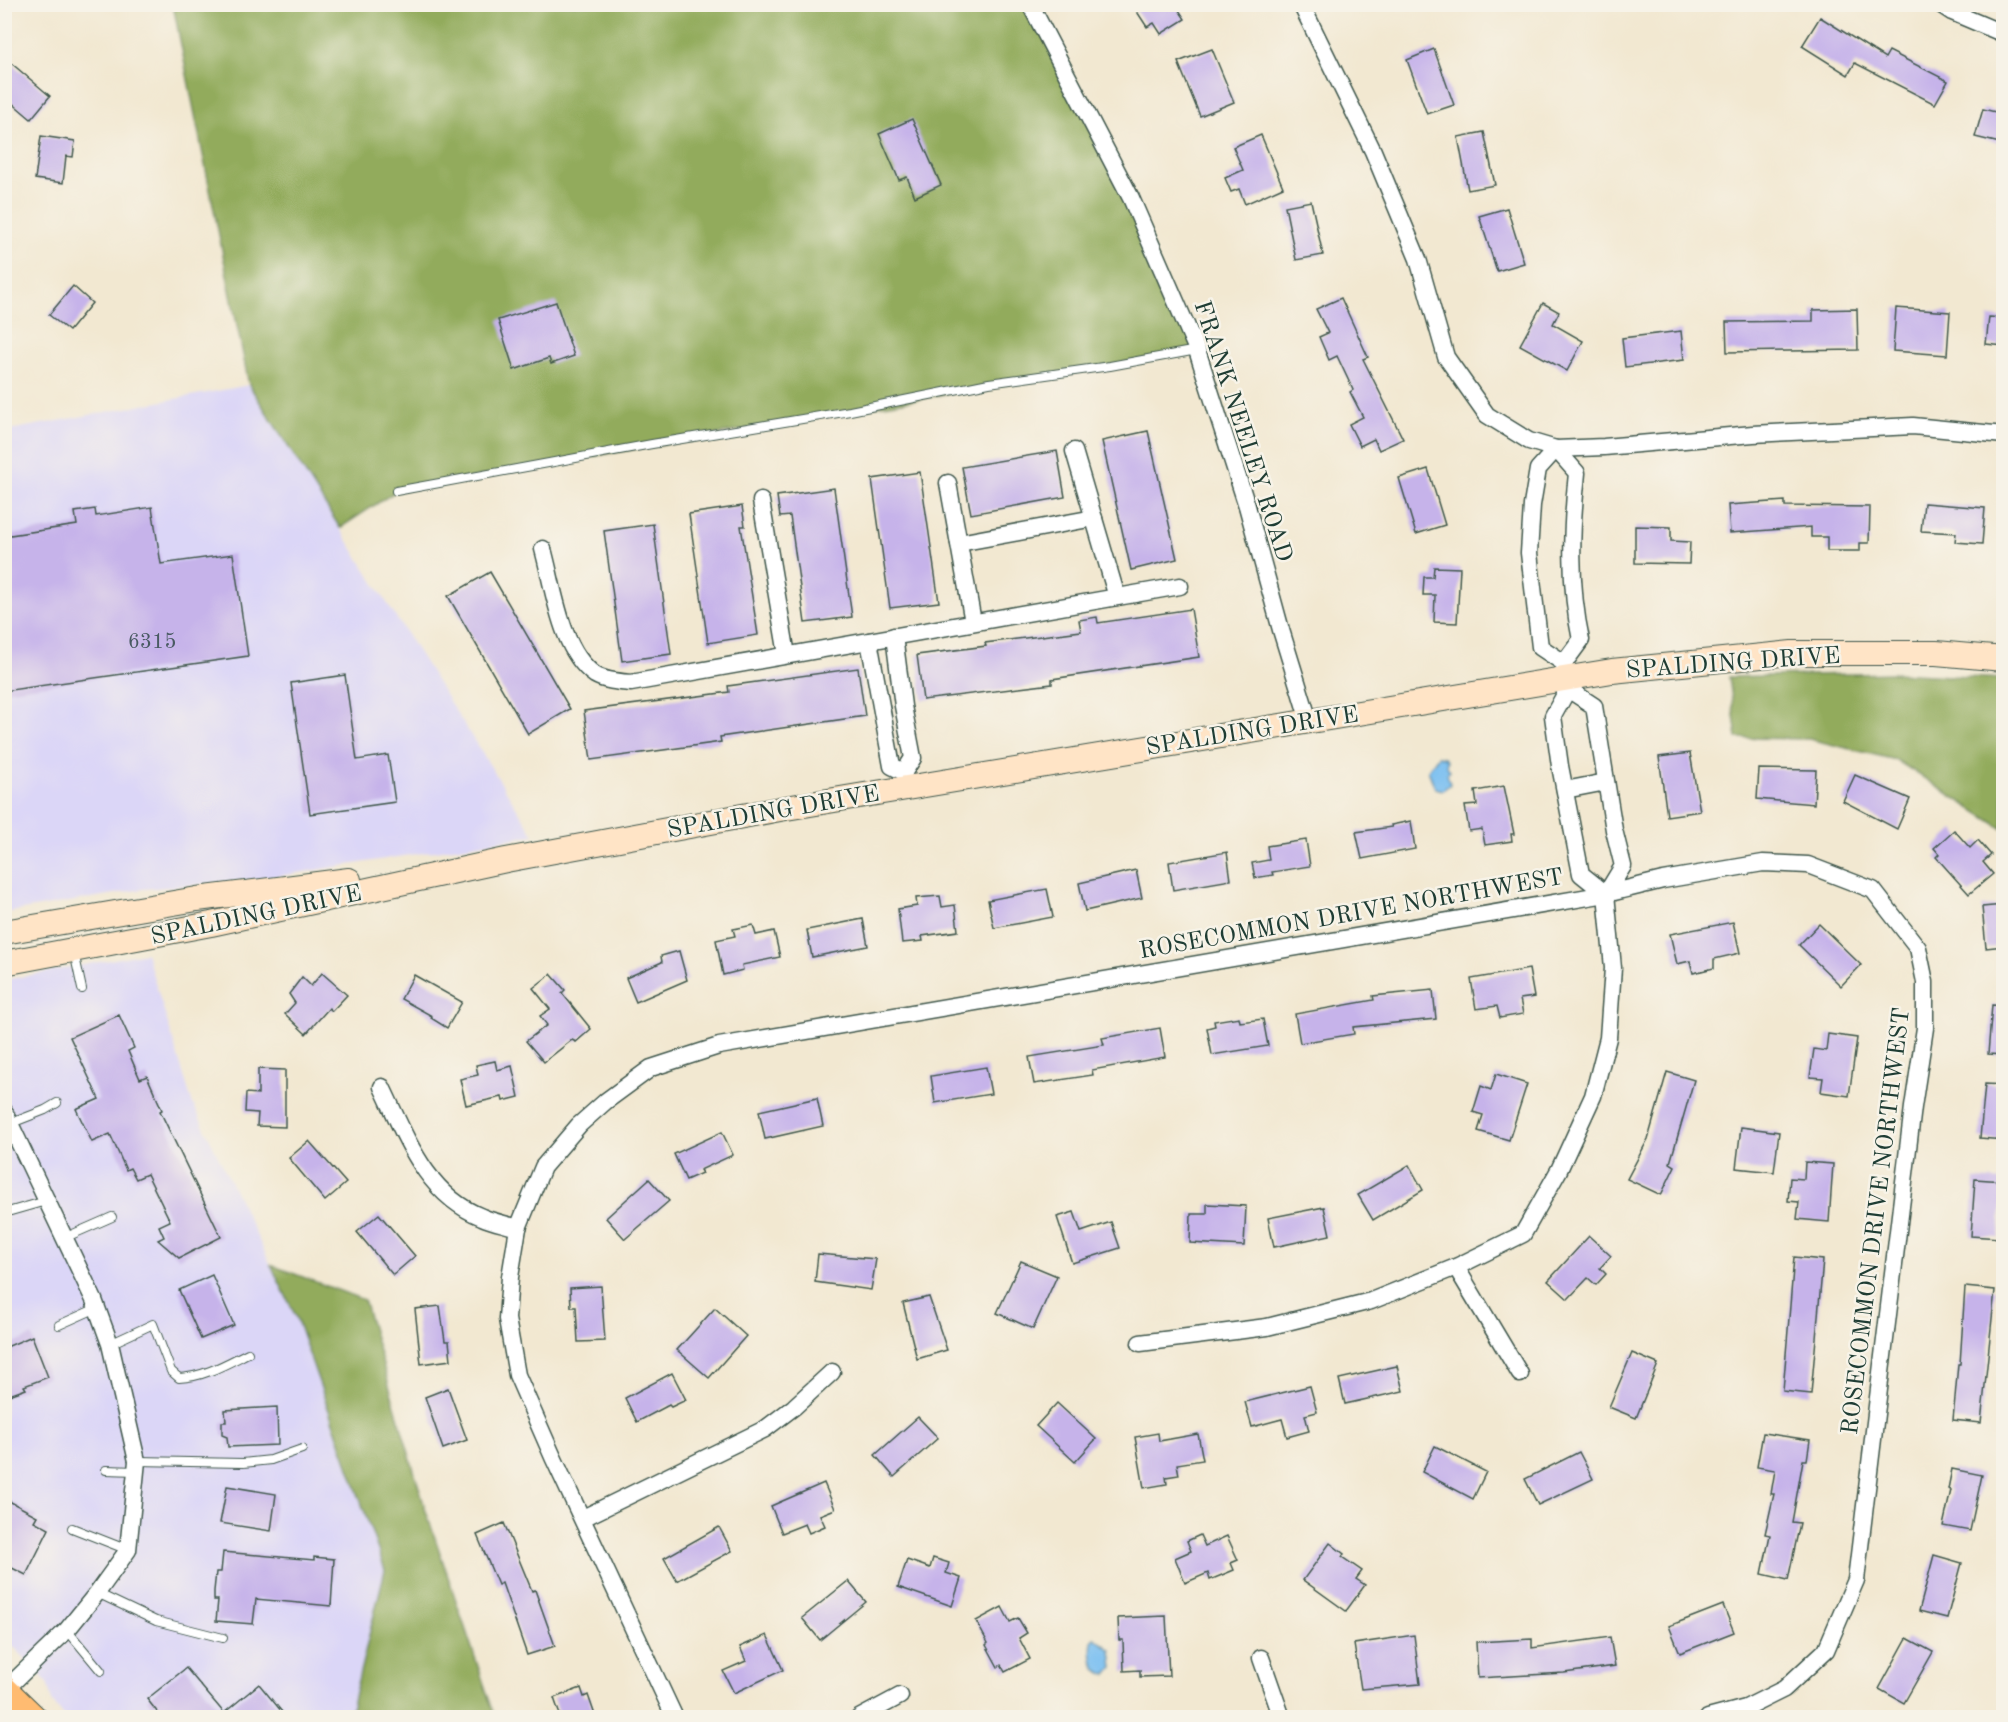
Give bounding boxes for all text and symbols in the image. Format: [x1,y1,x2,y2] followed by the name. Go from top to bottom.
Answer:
[1188,298,1296,565] street label: FRANK NEELEY ROAD
[128,632,176,653] house number: 6315
[1625,645,1841,683] street label: SPALDING DRIVE
[1144,703,1360,761] street label: SPALDING DRIVE
[665,782,881,843] street label: SPALDING DRIVE
[1137,866,1565,964] street label: ROSECOMMON DRIVE NORTHWEST
[149,882,364,950] street label: SPALDING DRIVE
[1839,1006,1915,1436] street label: ROSECOMMON DRIVE NORTHWEST

